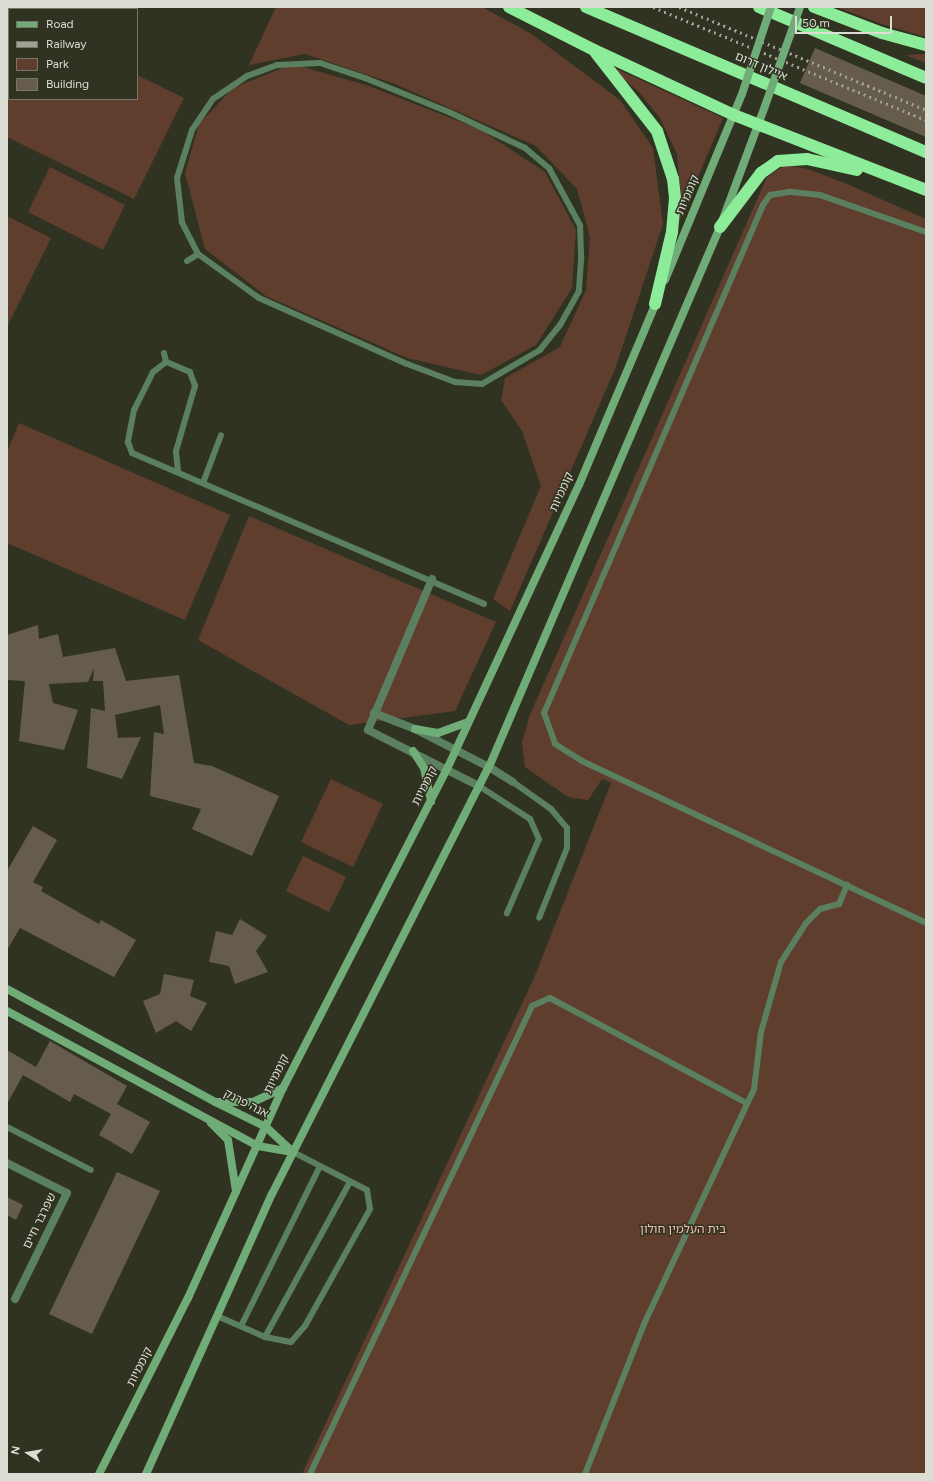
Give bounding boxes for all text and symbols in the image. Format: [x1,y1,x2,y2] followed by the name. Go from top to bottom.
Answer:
[8,8,138,100] legend
[797,8,894,34] scale bar
[802,16,830,30] text: 50 m
[46,17,74,31] text: Road
[46,37,87,51] text: Railway
[733,50,789,84] street label: איילון דרום
[46,57,69,71] text: Park
[46,77,89,91] text: Building
[673,173,703,217] street label: קוממיות
[547,470,577,514] street label: קוממיות
[409,764,441,808] street label: קוממיות
[261,1052,293,1096] street label: קוממיות
[221,1087,271,1121] street label: אנה פרנק
[20,1191,60,1251] street label: שפרבר חיים
[640,1223,726,1237] park label: בית העלמין חולון
[124,1345,156,1389] street label: קוממיות
[8,1433,48,1473] north arrow
[9,1445,23,1456] text: N

